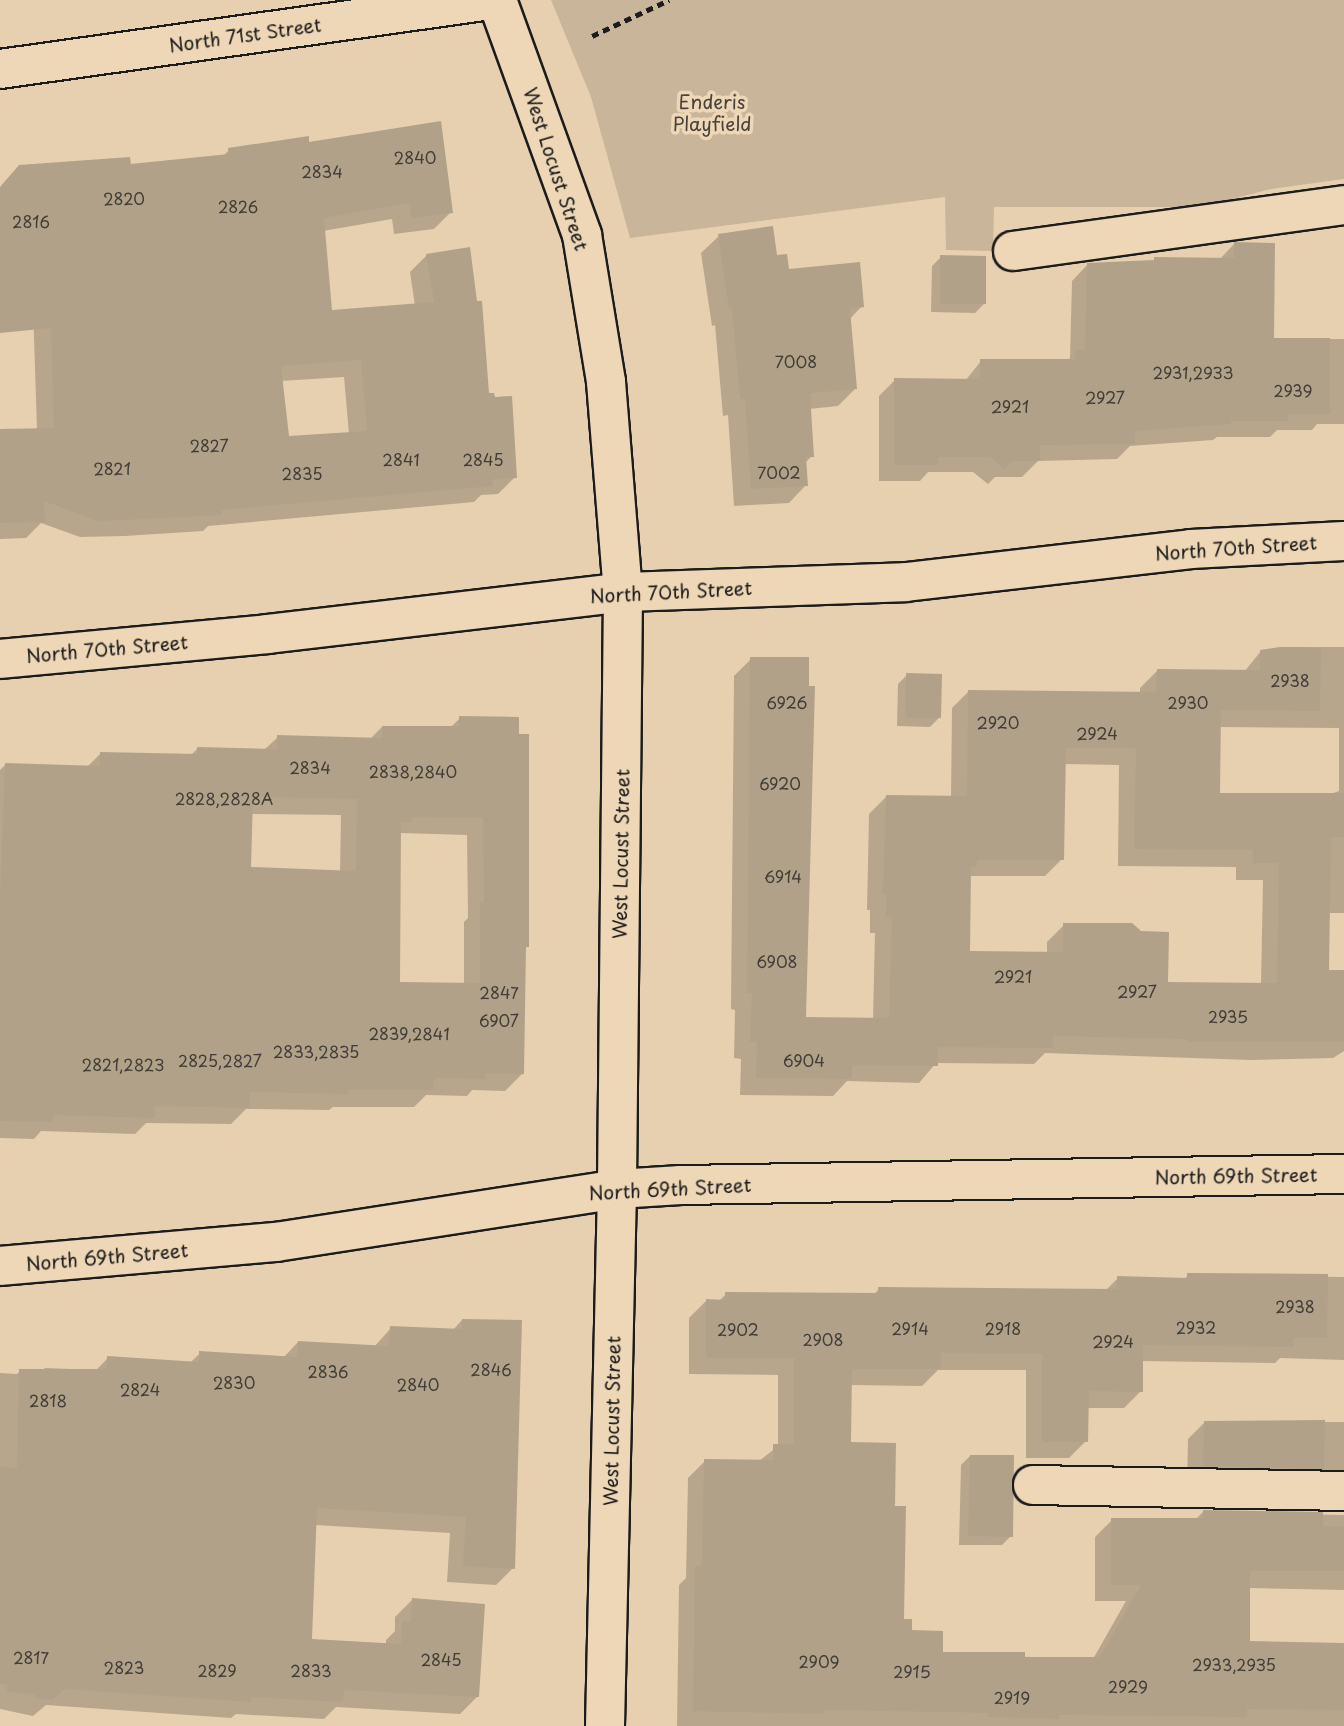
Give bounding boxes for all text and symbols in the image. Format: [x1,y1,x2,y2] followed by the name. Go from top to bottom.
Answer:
[165,13,325,57] street label: North 71st Street
[519,84,593,254] street label: West Locust Street
[673,91,751,135] park label: Enderis Playfield
[394,147,436,167] house number: 2840
[301,161,343,181] house number: 2834
[103,188,145,208] house number: 2820
[218,196,258,216] house number: 2826
[12,211,50,231] house number: 2816
[775,351,817,371] house number: 7008
[1153,362,1233,382] house number: 2931,2933
[1273,380,1313,400] house number: 2939
[1085,387,1125,407] house number: 2927
[991,396,1029,416] house number: 2921
[189,435,229,455] house number: 2827
[382,449,420,469] house number: 2841
[462,449,504,469] house number: 2845
[93,458,131,478] house number: 2821
[757,462,801,482] house number: 7002
[282,463,322,483] house number: 2835
[1153,531,1319,565] street label: North 70th Street
[588,576,754,608] street label: North 70th Street
[24,630,190,668] street label: North 70th Street
[1270,670,1310,690] house number: 2938
[767,692,807,712] house number: 6926
[1167,692,1209,712] house number: 2930
[977,712,1019,732] house number: 2920
[1076,723,1118,743] house number: 2924
[289,757,331,777] house number: 2834
[369,761,457,781] house number: 2838,2840
[608,768,634,940] street label: West Locust Street
[759,773,801,793] house number: 6920
[175,788,273,808] house number: 2828,2828A
[764,866,802,886] house number: 6914
[756,951,798,971] house number: 6908
[994,966,1032,986] house number: 2921
[1117,981,1157,1001] house number: 2927
[479,982,519,1002] house number: 2847
[1208,1006,1248,1026] house number: 2935
[479,1010,519,1030] house number: 6907
[368,1023,450,1043] house number: 2839,2841
[273,1041,359,1061] house number: 2833,2835
[178,1050,262,1070] house number: 2825,2827
[783,1050,825,1070] house number: 6904
[82,1054,164,1074] house number: 2821,2823
[1154,1163,1318,1189] street label: North 69th Street
[587,1173,753,1205] street label: North 69th Street
[24,1238,190,1276] street label: North 69th Street
[1275,1296,1315,1316] house number: 2938
[1176,1317,1216,1337] house number: 2932
[891,1318,929,1338] house number: 2914
[985,1318,1021,1338] house number: 2918
[717,1319,759,1339] house number: 2902
[803,1329,843,1349] house number: 2908
[1092,1331,1134,1351] house number: 2924
[599,1335,625,1507] street label: West Locust Street
[470,1359,512,1379] house number: 2846
[307,1361,349,1381] house number: 2836
[213,1372,255,1392] house number: 2830
[397,1374,439,1394] house number: 2840
[120,1379,160,1399] house number: 2824
[29,1390,67,1410] house number: 2818
[13,1647,49,1667] house number: 2817
[420,1649,462,1669] house number: 2845
[798,1651,840,1671] house number: 2909
[1192,1654,1276,1674] house number: 2933,2935
[104,1657,144,1677] house number: 2823
[197,1660,237,1680] house number: 2829
[290,1660,332,1680] house number: 2833
[893,1661,931,1681] house number: 2915
[1108,1676,1148,1696] house number: 2929
[994,1687,1030,1707] house number: 2919

